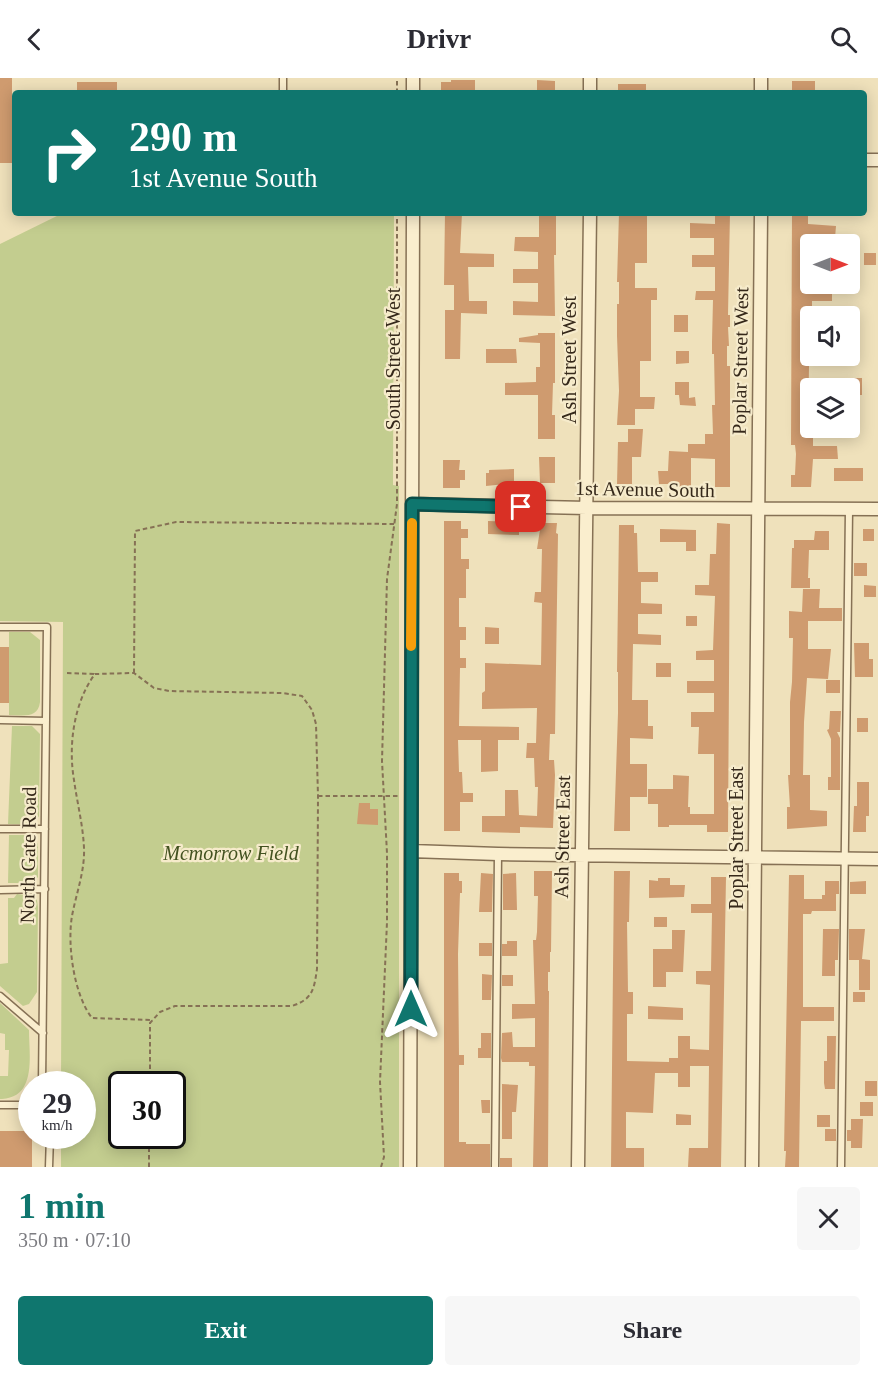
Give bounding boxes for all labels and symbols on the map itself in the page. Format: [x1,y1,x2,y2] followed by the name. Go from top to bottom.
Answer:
[800,234,860,294] north arrow
[728,286,753,435] street label: Poplar Street West
[382,287,404,430] street label: South Street West
[558,296,580,424] street label: Ash Street West
[575,477,715,501] street label: 1st Avenue South
[495,481,546,532] pin
[725,766,748,910] street label: Poplar Street East
[550,775,574,899] street label: Ash Street East
[16,786,40,924] street label: North Gate Road
[162,842,300,864] park label: Mcmorrow Field
[379,977,443,1041] position arrow
[108,1071,186,1149] speed limit sign: 30

